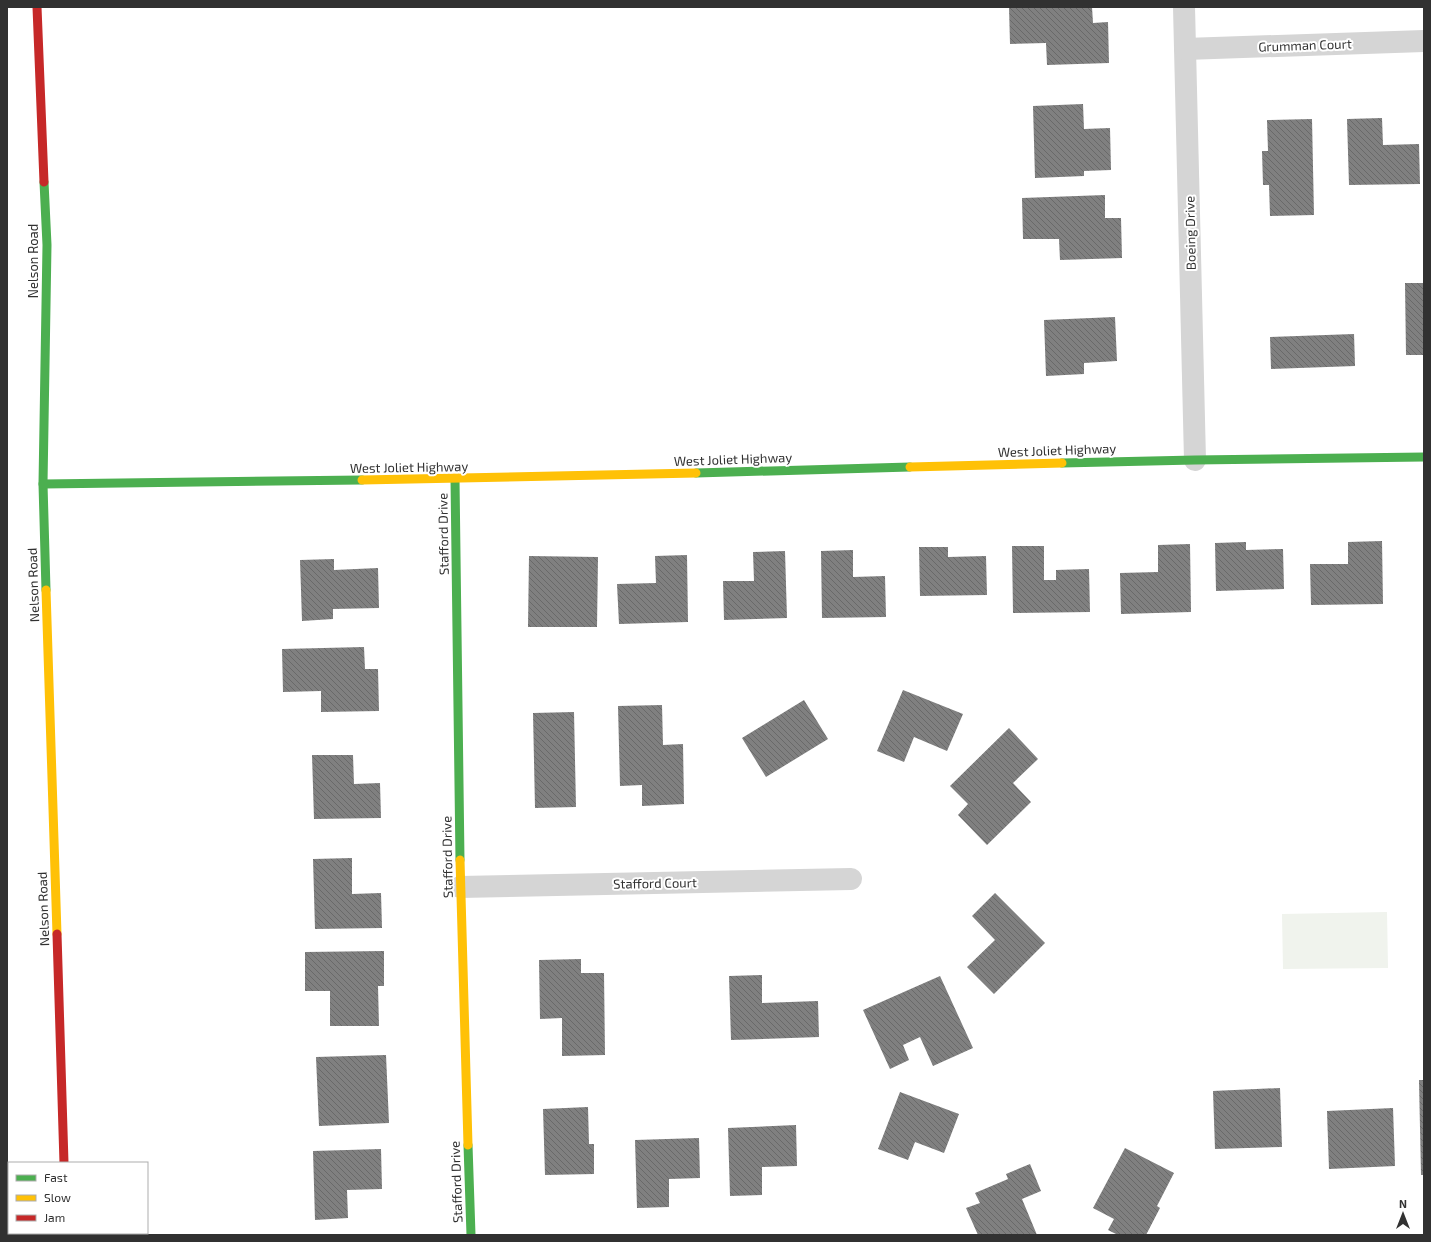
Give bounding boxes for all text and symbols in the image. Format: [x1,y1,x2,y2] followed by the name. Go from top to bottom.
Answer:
[1258,35,1352,55] street label: Grumman Court
[1181,196,1199,270] street label: Boeing Drive
[25,224,41,298] street label: Nelson Road
[998,440,1117,460] street label: West Joliet Highway
[674,449,793,469] street label: West Joliet Highway
[350,458,468,476] street label: West Joliet Highway
[434,493,452,575] street label: Stafford Drive
[24,548,42,622] street label: Nelson Road
[438,816,456,898] street label: Stafford Drive
[34,872,52,946] street label: Nelson Road
[613,874,697,892] street label: Stafford Court
[447,1141,465,1223] street label: Stafford Drive
[8,1162,148,1234] legend
[44,1170,68,1184] text: Fast
[44,1190,71,1204] text: Slow
[1383,1194,1423,1234] north arrow
[1399,1197,1407,1210] text: N
[44,1210,65,1224] text: Jam

